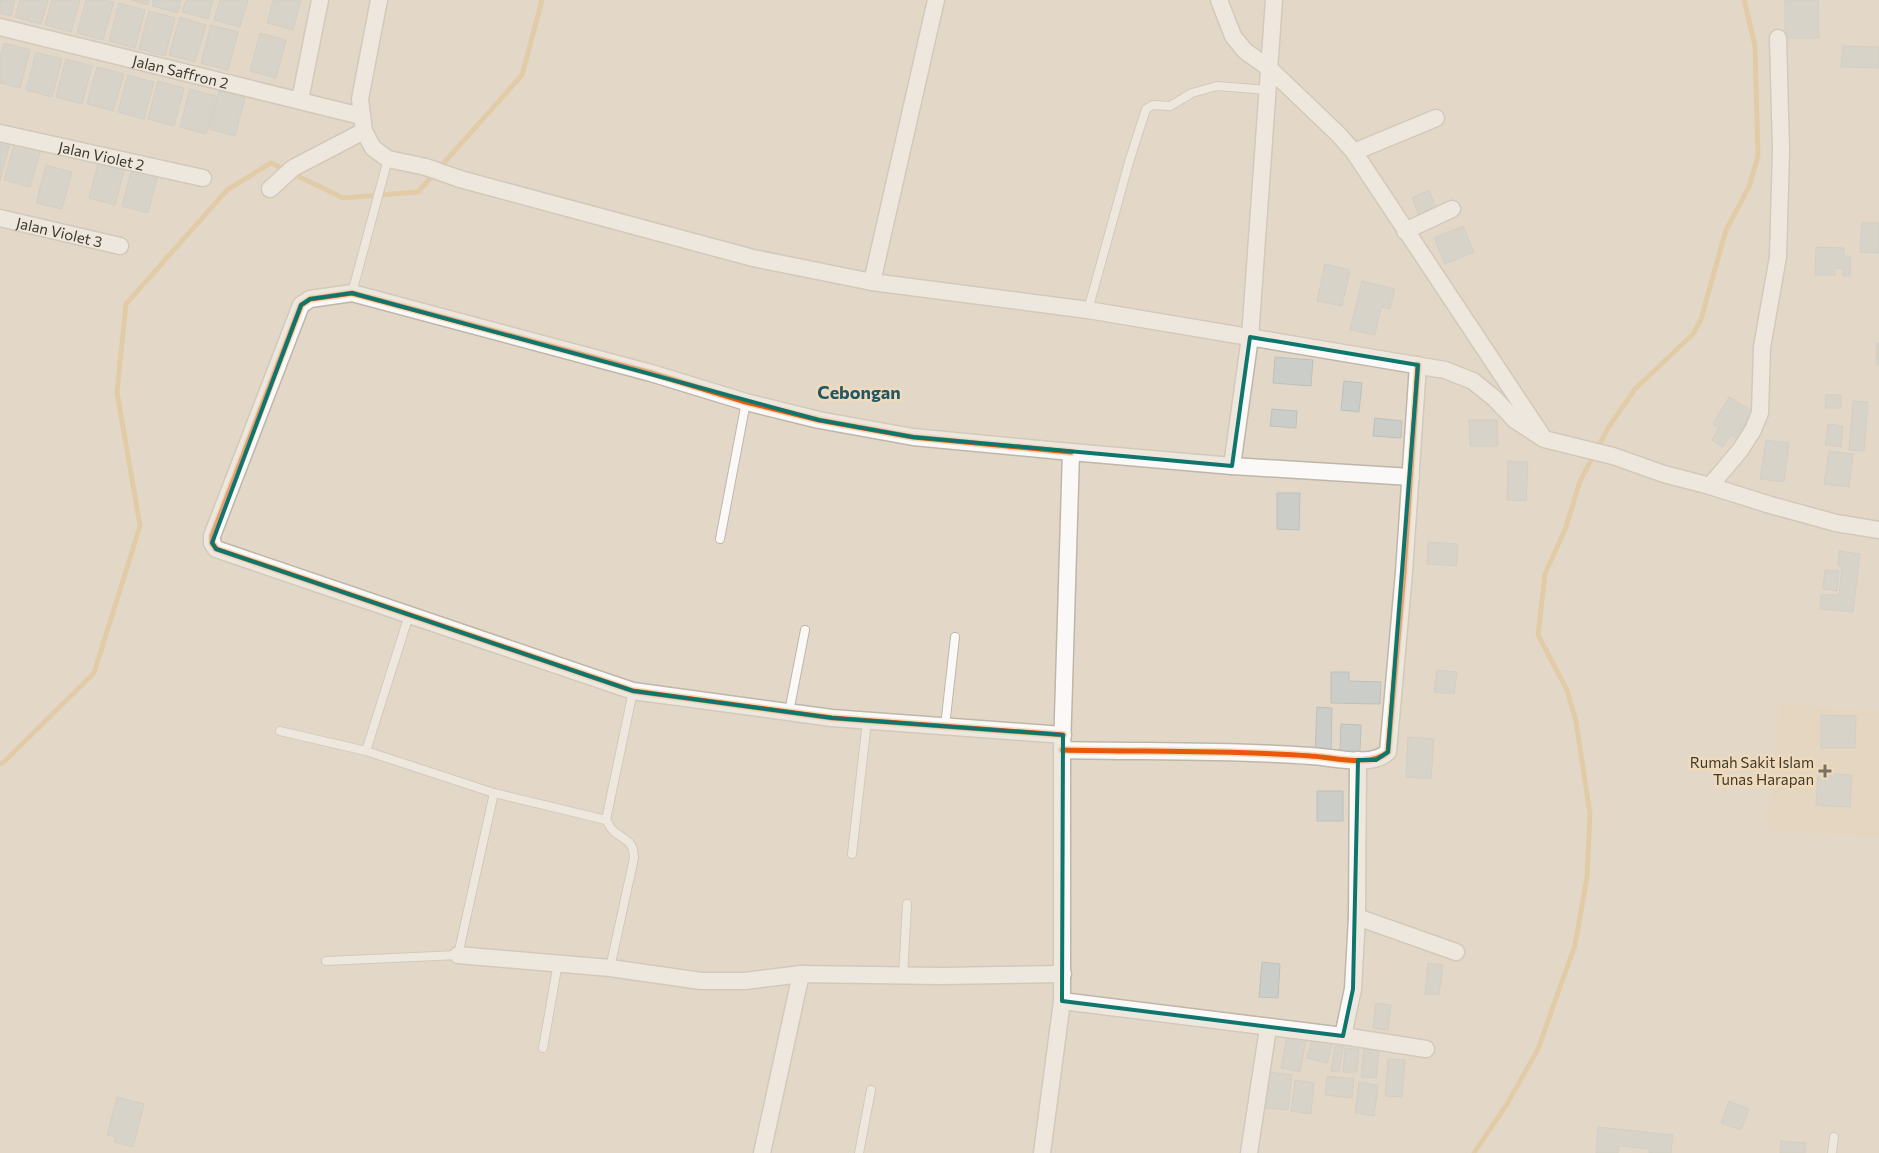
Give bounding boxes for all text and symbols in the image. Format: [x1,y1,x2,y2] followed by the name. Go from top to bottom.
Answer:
[131,51,230,92] street label: Jalan Saffron 2
[57,137,146,174] street label: Jalan Violet 2
[15,213,104,251] street label: Jalan Violet 3
[817,381,901,403] district label: Cebongan
[1690,753,1814,788] place label: Rumah Sakit Islam Tunas Harapan
[1818,764,1832,778] marker: Rumah Sakit Islam Tunas Harapan

